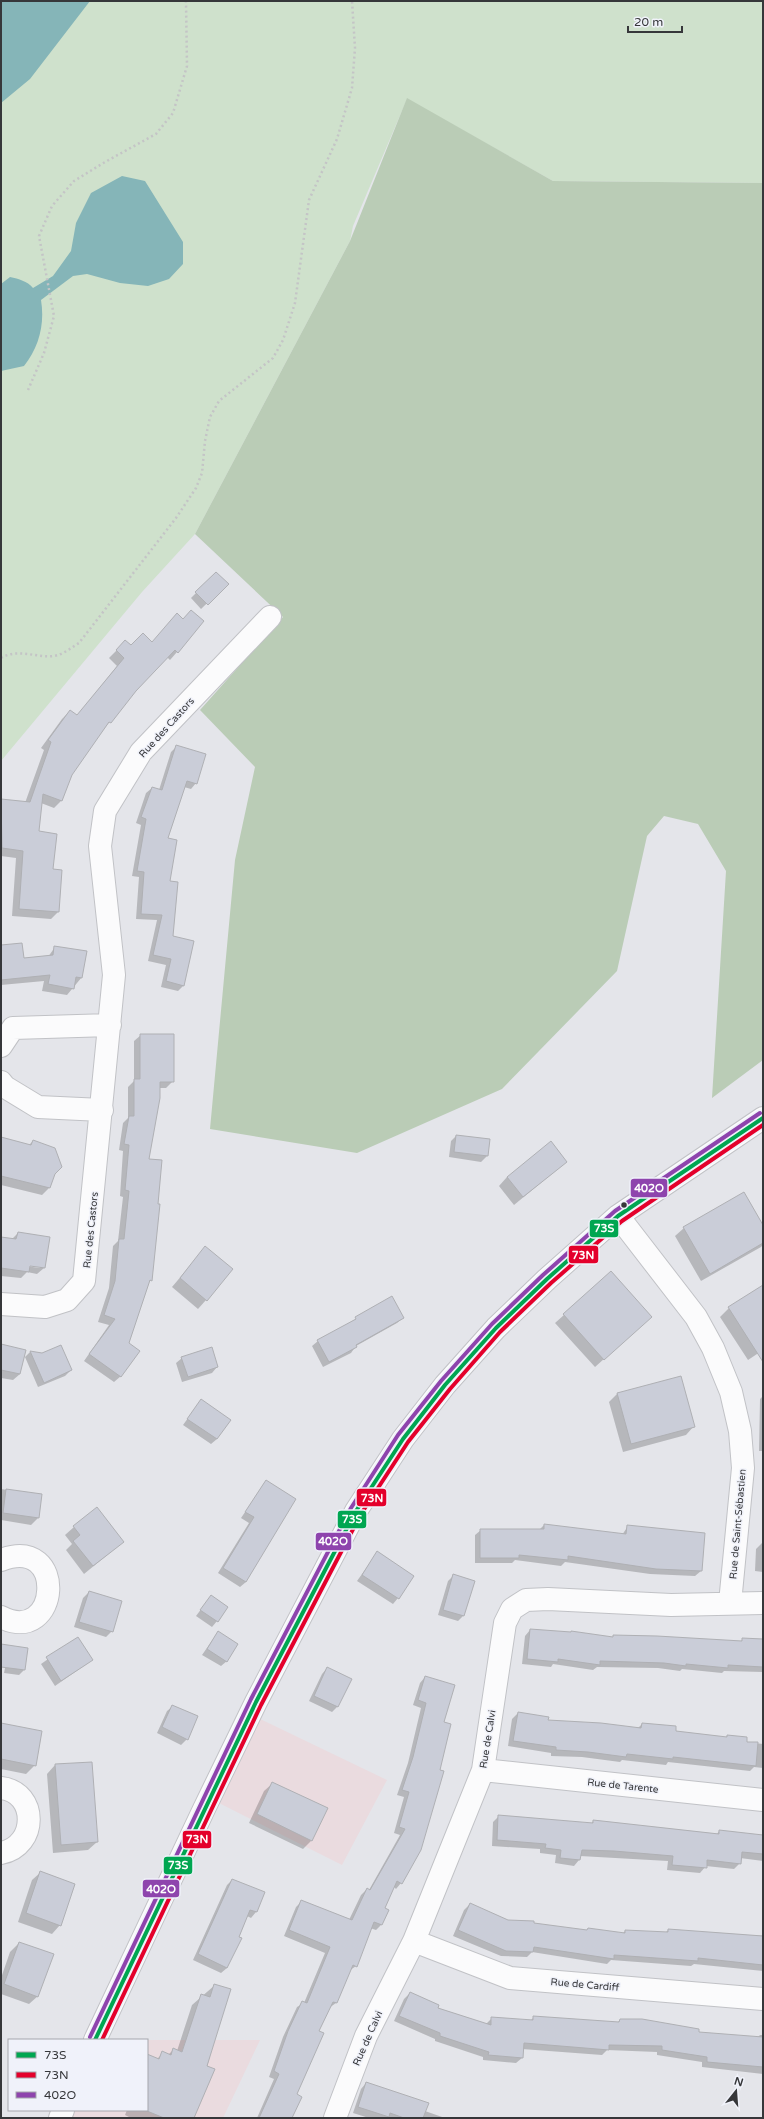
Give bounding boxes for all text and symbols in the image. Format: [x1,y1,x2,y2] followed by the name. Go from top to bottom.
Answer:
[628,8,682,34] scale bar
[634,15,663,29] text: 20 m
[137,695,197,760] street label: Rue des Castors
[630,1178,668,1198] line badge: 402O
[634,1182,664,1195] text: 402O
[81,1191,101,1269] street label: Rue des Castors
[619,1200,629,1210] unlabelled marker
[589,1219,619,1238] line badge: 73S
[594,1222,615,1235] text: 73S
[568,1245,599,1264] line badge: 73N
[572,1249,594,1262] text: 73N
[727,1468,749,1580] street label: Rue de Saint-Sébastien
[356,1488,387,1507] line badge: 73N
[361,1492,383,1505] text: 73N
[337,1510,367,1529] line badge: 73S
[342,1513,363,1526] text: 73S
[315,1532,352,1551] line badge: 402O
[318,1535,348,1548] text: 402O
[477,1709,499,1769] street label: Rue de Calvi
[587,1776,659,1796] street label: Rue de Tarente
[182,1830,212,1849] line badge: 73N
[186,1833,208,1846] text: 73N
[163,1856,193,1875] line badge: 73S
[168,1859,189,1872] text: 73S
[142,1879,180,1898] line badge: 402O
[146,1883,176,1896] text: 402O
[550,1976,620,1994] street label: Rue de Cardiff
[350,2009,385,2068] street label: Rue de Calvi
[8,2039,148,2111] legend
[44,2048,66,2062] text: 73S
[44,2068,69,2082] text: 73N
[716,2071,756,2111] north arrow
[733,2074,745,2089] text: N
[44,2088,77,2102] text: 402O

